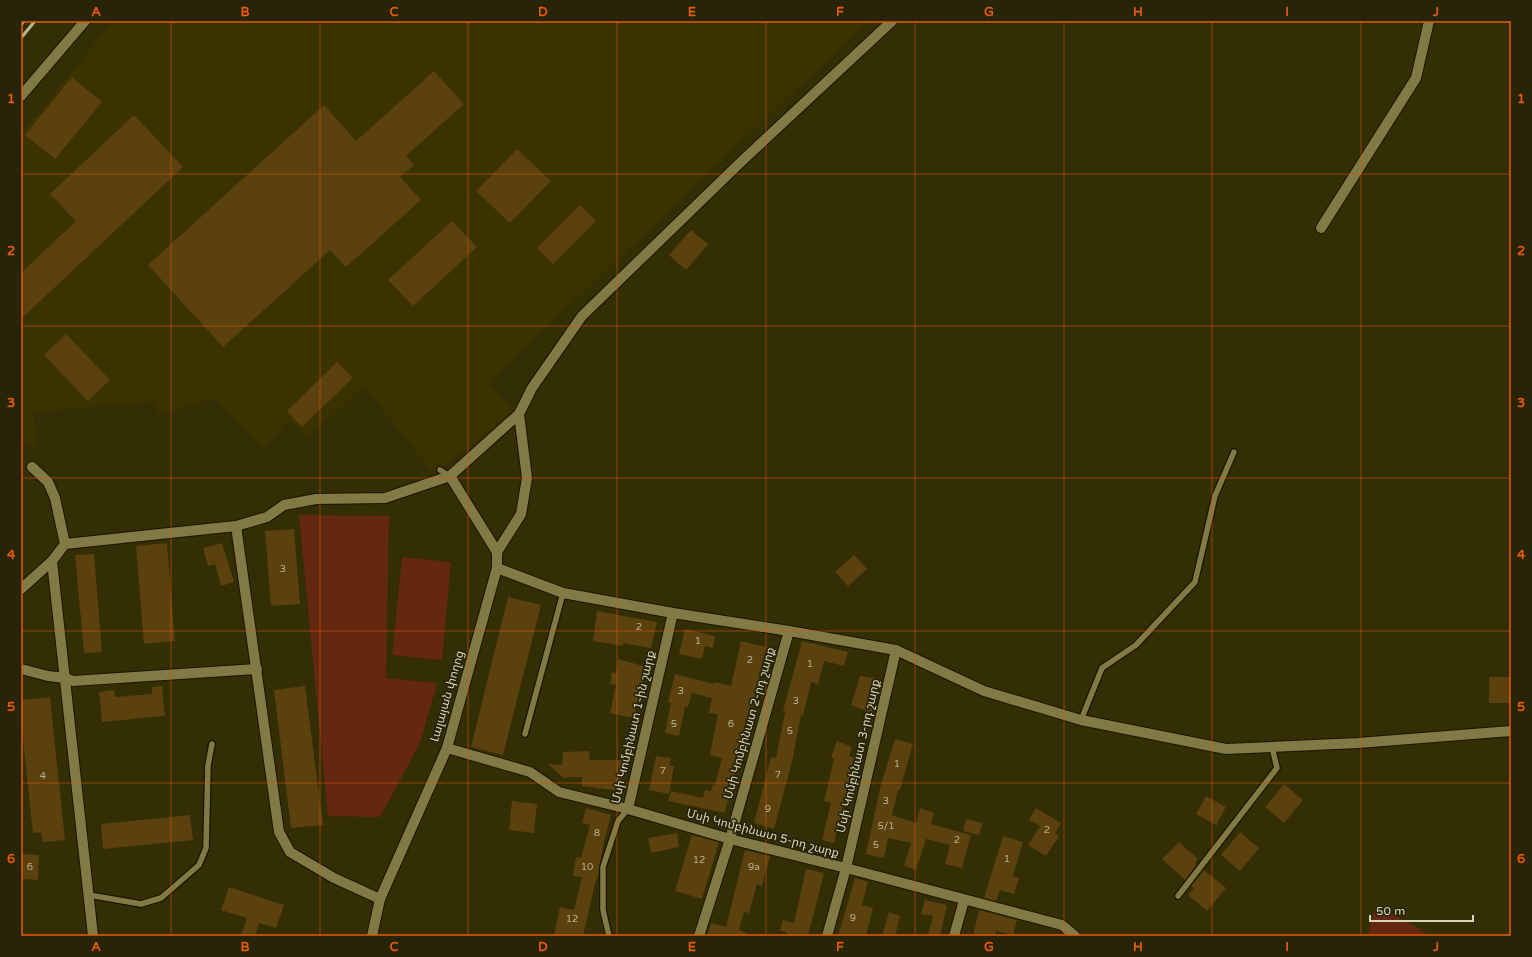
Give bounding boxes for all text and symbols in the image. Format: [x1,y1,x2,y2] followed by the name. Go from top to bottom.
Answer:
[91,4,101,20] text: A
[240,4,250,20] text: B
[389,4,399,20] text: C
[538,4,548,20] text: D
[688,4,696,20] text: E
[836,4,844,20] text: F
[984,4,994,20] text: G
[1133,4,1143,20] text: H
[1285,4,1289,20] text: I
[1432,4,1439,20] text: J
[7,91,15,107] text: 1
[1517,91,1525,107] text: 1
[7,243,15,259] text: 2
[1517,243,1525,259] text: 2
[7,395,15,411] text: 3
[1517,395,1525,411] text: 3
[7,547,16,563] text: 4
[1517,547,1526,563] text: 4
[280,563,286,575] house number: 3
[636,621,642,633] house number: 2
[695,635,701,647] house number: 1
[721,645,777,801] street label: Մսի Կոմբինատ 2-րդ շարք
[427,649,467,743] street label: Լալայան փողոց
[609,649,657,805] street label: Մսի Կոմբինատ 1-ին շարք
[747,654,753,666] house number: 2
[807,658,813,670] house number: 1
[833,678,883,834] street label: Մսի Կոմբինատ 3-րդ շարք
[678,685,684,697] house number: 3
[793,695,799,707] house number: 3
[7,699,15,715] text: 5
[1517,699,1525,715] text: 5
[671,718,677,730] house number: 5
[728,718,734,730] house number: 6
[787,725,793,737] house number: 5
[894,758,900,770] house number: 1
[660,765,666,777] house number: 7
[775,769,781,781] house number: 7
[40,770,46,782] house number: 4
[883,795,889,807] house number: 3
[765,803,771,815] house number: 9
[685,806,841,860] street label: Մսի Կոմբինատ 5-րդ շարք
[878,820,895,832] house number: 5/1
[1044,824,1050,836] house number: 2
[594,827,600,839] house number: 8
[954,834,960,846] house number: 2
[873,839,879,851] house number: 5
[7,851,15,867] text: 6
[1517,851,1525,867] text: 6
[1004,853,1010,865] house number: 1
[693,854,705,866] house number: 12
[27,861,33,873] house number: 6
[581,861,593,873] house number: 10
[748,861,760,873] house number: 9a
[1370,897,1473,923] scale bar
[1376,904,1405,918] text: 50 m
[850,912,856,924] house number: 9
[566,913,578,925] house number: 12
[91,939,101,955] text: A
[240,939,250,955] text: B
[389,939,399,955] text: C
[538,939,548,955] text: D
[688,939,696,955] text: E
[836,939,844,955] text: F
[984,939,994,955] text: G
[1133,939,1143,955] text: H
[1285,939,1289,955] text: I
[1432,939,1439,955] text: J

